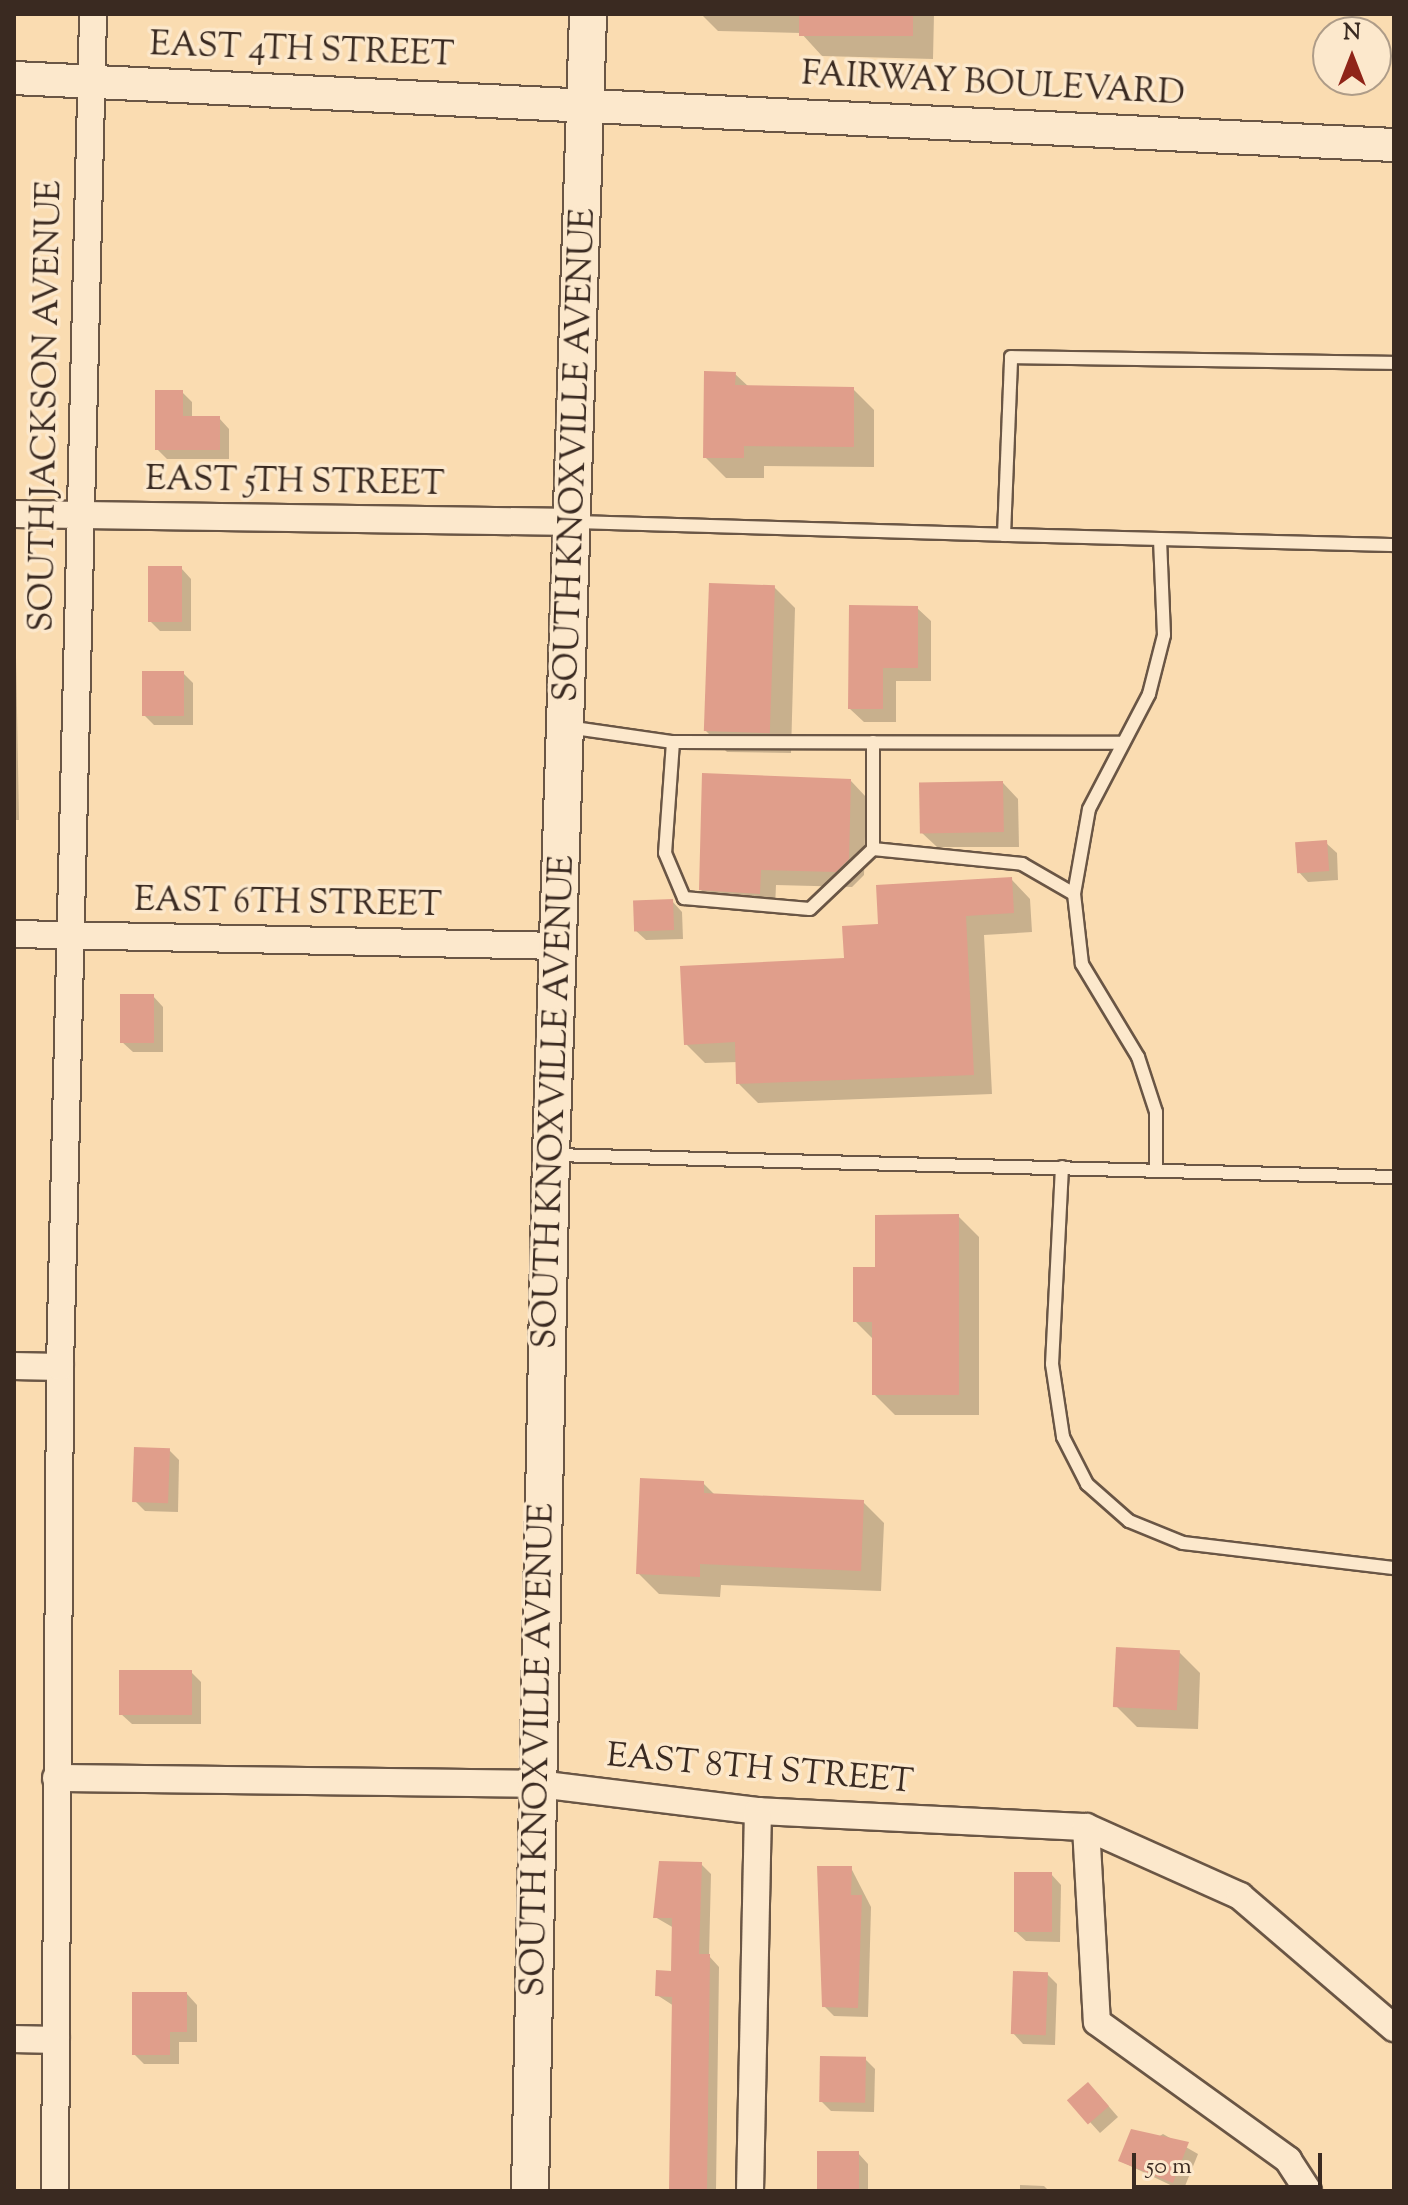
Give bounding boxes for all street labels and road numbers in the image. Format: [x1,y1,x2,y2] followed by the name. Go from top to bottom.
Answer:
[149,25,455,77] street label: EAST 4TH STREET
[800,55,1186,115] street label: FAIRWAY BOULEVARD
[23,180,71,632] street label: SOUTH JACKSON AVENUE
[547,208,605,702] street label: SOUTH KNOXVILLE AVENUE
[145,460,445,506] street label: EAST 5TH STREET
[526,855,584,1349] street label: SOUTH KNOXVILLE AVENUE
[134,881,442,927] street label: EAST 6TH STREET
[514,1503,564,1997] street label: SOUTH KNOXVILLE AVENUE
[605,1736,915,1804] street label: EAST 8TH STREET

